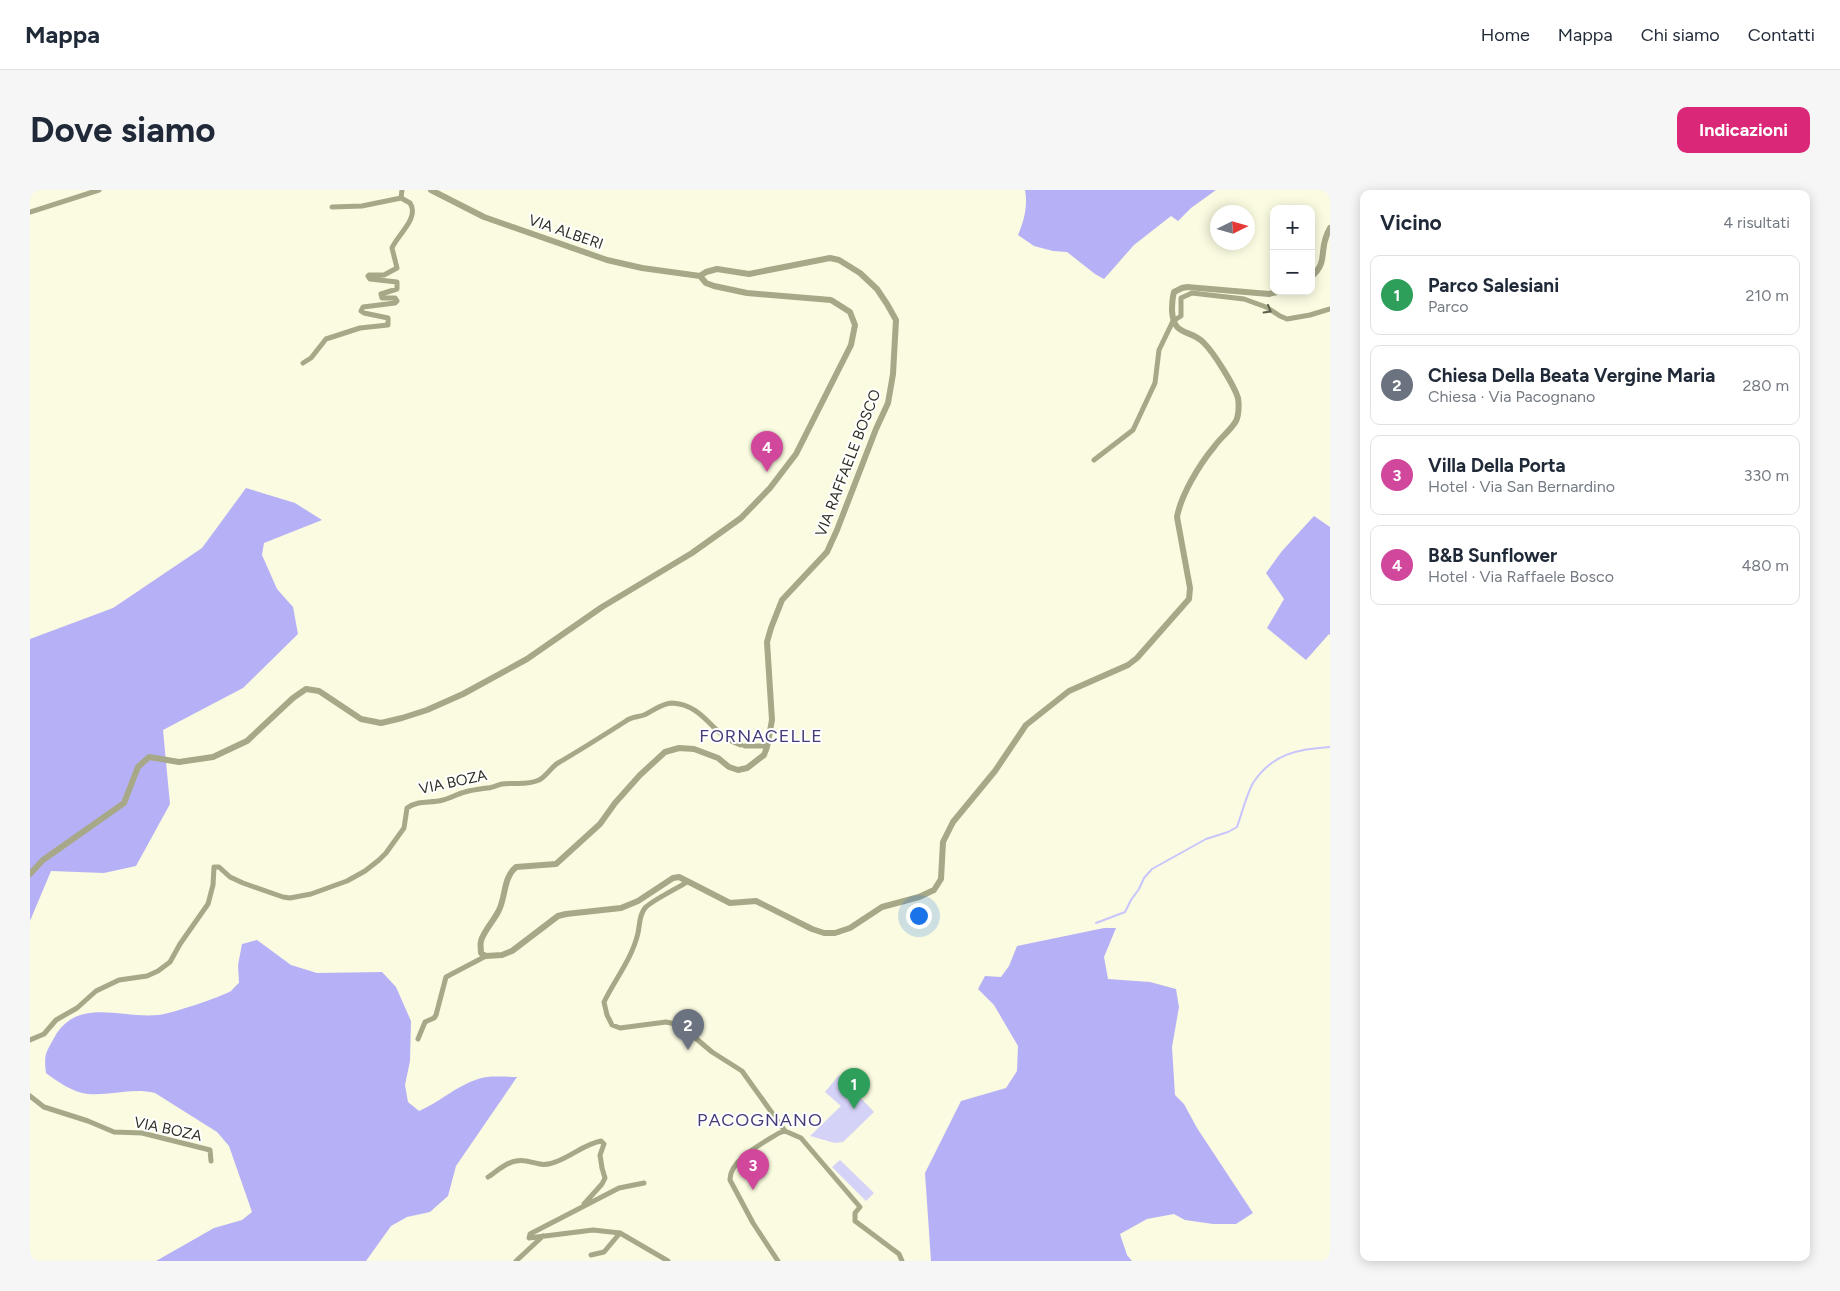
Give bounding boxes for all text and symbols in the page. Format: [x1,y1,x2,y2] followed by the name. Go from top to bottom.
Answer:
[25,20,100,49] text: Mappa
[1481,24,1530,46] text: Home
[1558,24,1613,46] text: Mappa
[1641,24,1720,46] text: Chi siamo
[1748,24,1815,46] text: Contatti
[1677,107,1810,153] button: Indicazioni
[30,109,216,151] text: Dove siamo
[1210,205,1255,250] north arrow
[1270,205,1315,295] map controls
[1270,205,1315,250] button: +
[1380,210,1442,235] text: Vicino
[526,211,606,253] street label: VIA ALBERI
[1723,213,1790,232] text: 4 risultati
[1270,250,1315,295] button: −
[1428,274,1559,297] text: Parco Salesiani
[1394,286,1400,305] text: 1
[1746,286,1789,305] text: 210 m
[1428,297,1469,316] text: Parco
[1263,303,1272,313] one-way arrow
[1428,364,1715,387] text: Chiesa Della Beata Vergine Maria
[1392,376,1402,395] text: 2
[1742,376,1789,395] text: 280 m
[812,387,884,539] street label: VIA RAFFAELE BOSCO
[1428,387,1595,406] text: Chiesa · Via Pacognano
[751,431,783,472] pin: 4
[1428,454,1566,477] text: Villa Della Porta
[1393,466,1401,485] text: 3
[1744,466,1789,485] text: 330 m
[1428,477,1615,496] text: Hotel · Via San Bernardino
[1428,544,1557,567] text: B&B Sunflower
[1392,556,1402,575] text: 4
[1741,556,1789,575] text: 480 m
[1428,567,1614,586] text: Hotel · Via Raffaele Bosco
[699,725,823,747] district label: FORNACELLE
[417,766,489,798] street label: VIA BOZA
[906,903,932,929] your location
[672,1009,704,1050] pin: 2
[838,1068,870,1109] pin: 1
[697,1109,823,1131] district label: PACOGNANO
[132,1113,204,1145] street label: VIA BOZA
[737,1149,769,1190] pin: 3

